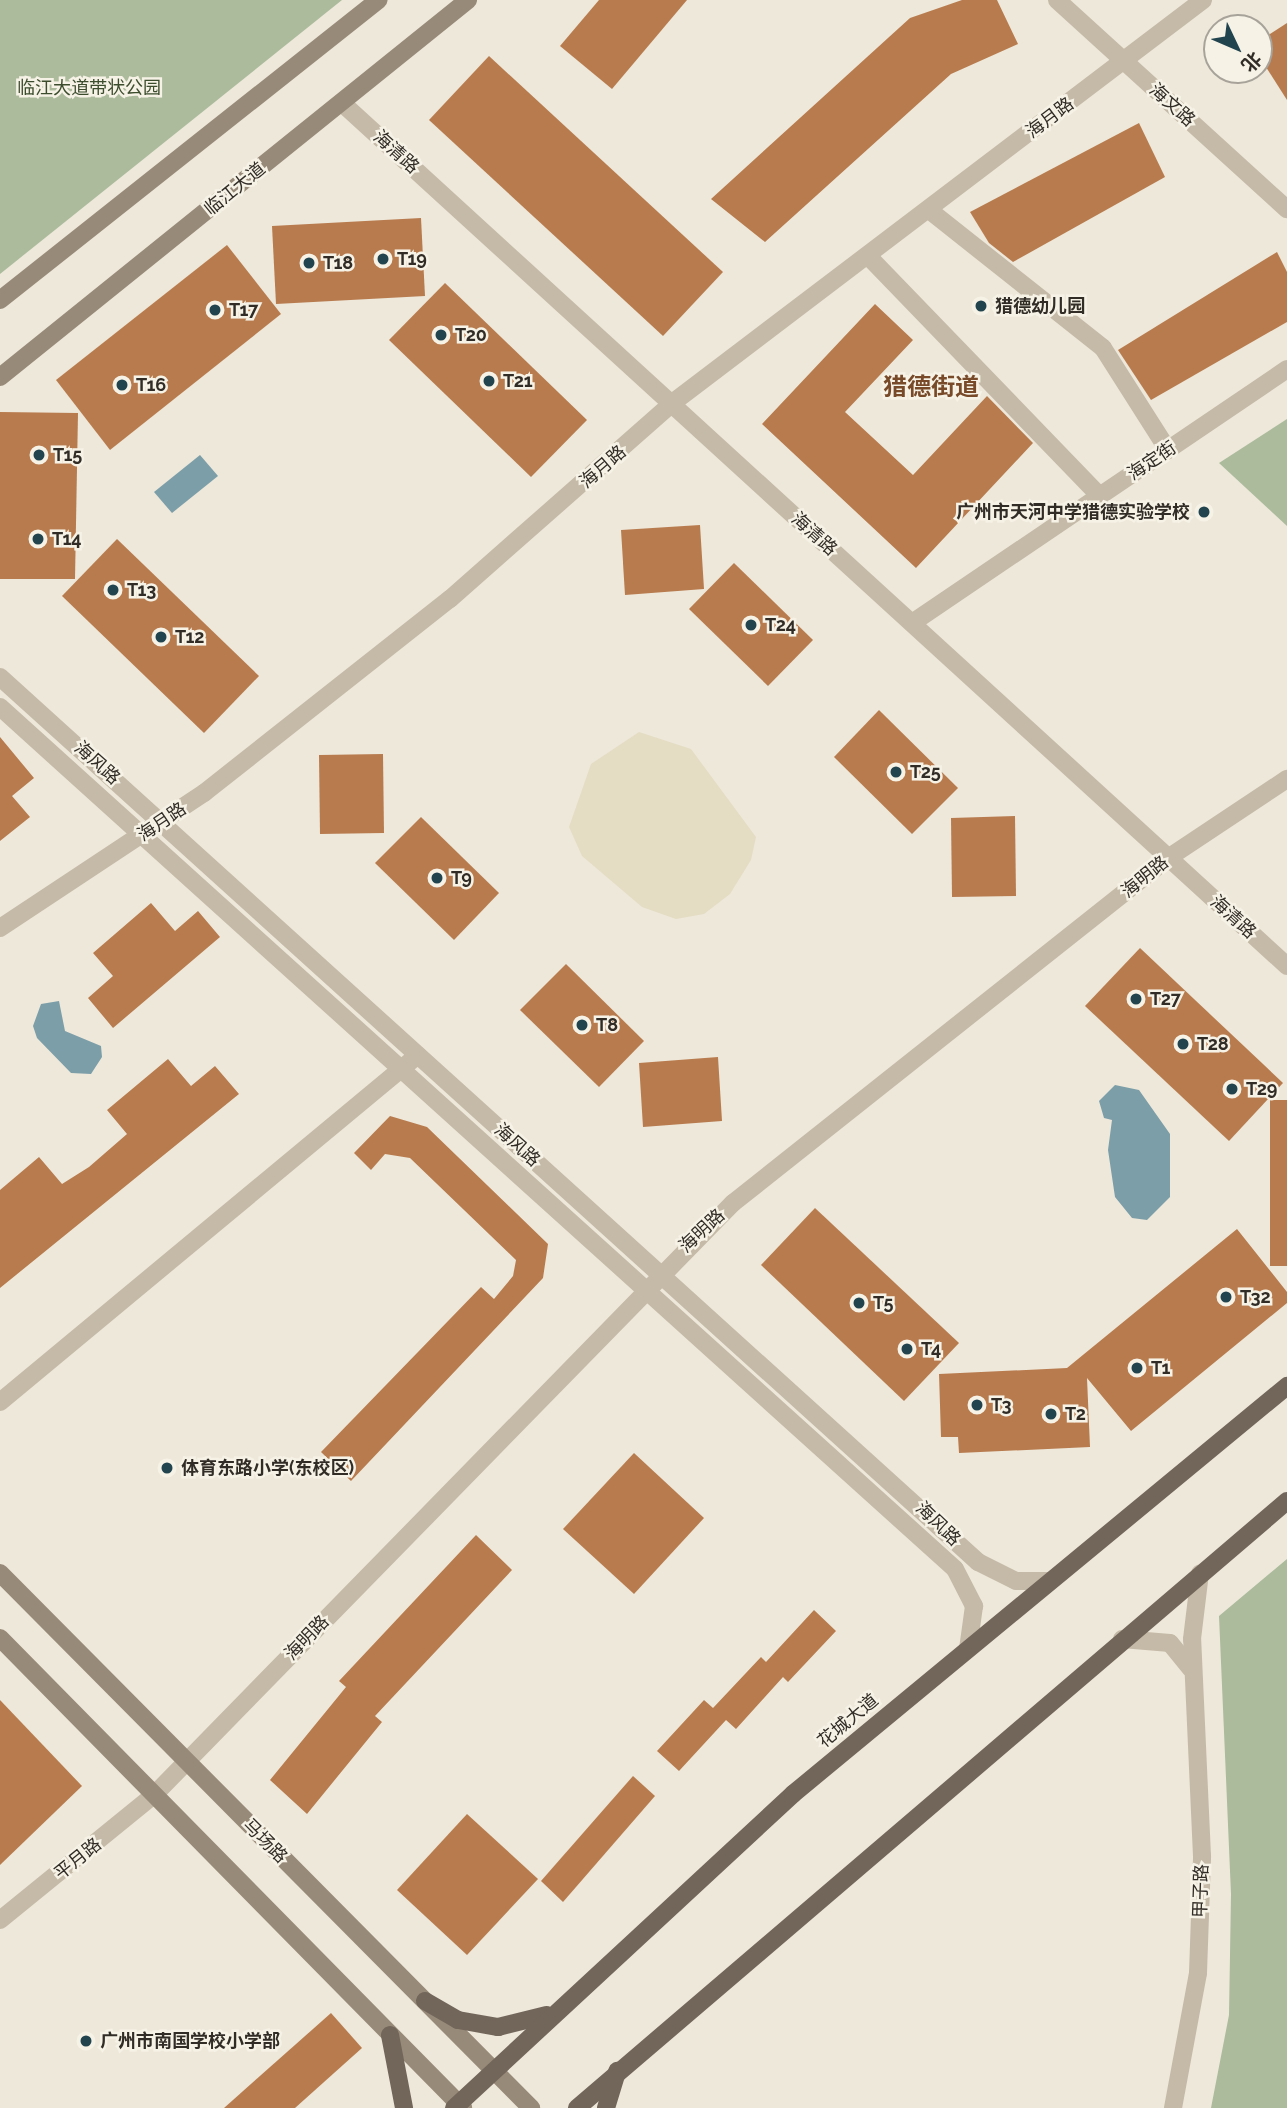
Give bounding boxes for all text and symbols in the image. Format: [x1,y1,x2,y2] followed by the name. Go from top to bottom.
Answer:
[1203,14,1273,84] north arrow
[1237,48,1266,77] text: 北
[17,77,161,99] park label: 临江大道带状公园
[1145,79,1199,131] street label: 海文路
[1022,93,1078,143] street label: 海月路
[369,126,423,178] street label: 海清路
[200,158,270,220] street label: 临江大道
[397,248,427,270] place label: T19
[375,251,391,267] marker: T19
[323,252,353,274] place label: T18
[301,255,317,271] marker: T18
[995,295,1085,317] place label: 猎德幼儿园
[973,298,989,314] marker: 猎德幼儿园
[229,299,258,321] place label: T17
[207,302,223,318] marker: T17
[455,324,487,346] place label: T20
[433,327,449,343] marker: T20
[503,370,533,392] place label: T21
[481,373,497,389] marker: T21
[883,373,979,401] district label: 猎德街道
[136,374,166,396] place label: T16
[114,377,130,393] marker: T16
[1124,437,1180,485] street label: 海定街
[576,441,630,493] street label: 海月路
[53,444,82,466] place label: T15
[31,447,47,463] marker: T15
[956,501,1190,523] place label: 广州市天河中学猎德实验学校
[1196,504,1212,520] marker: 广州市天河中学猎德实验学校
[787,508,841,560] street label: 海清路
[52,528,82,550] place label: T14
[30,531,46,547] marker: T14
[127,579,156,601] place label: T13
[105,582,121,598] marker: T13
[765,614,796,636] place label: T24
[743,617,759,633] marker: T24
[175,626,204,648] place label: T12
[153,629,169,645] marker: T12
[70,737,124,789] street label: 海风路
[910,761,941,783] place label: T25
[888,764,904,780] marker: T25
[134,798,190,846] street label: 海月路
[1117,852,1173,902] street label: 海明路
[451,867,472,889] place label: T9
[429,870,445,886] marker: T9
[1206,891,1260,943] street label: 海清路
[1150,988,1181,1010] place label: T27
[1128,991,1144,1007] marker: T27
[596,1014,618,1036] place label: T8
[574,1017,590,1033] marker: T8
[1197,1033,1229,1055] place label: T28
[1175,1036,1191,1052] marker: T28
[1246,1078,1277,1100] place label: T29
[1224,1081,1240,1097] marker: T29
[490,1119,544,1171] street label: 海风路
[675,1205,729,1257] street label: 海明路
[1240,1286,1271,1308] place label: T32
[1218,1289,1234,1305] marker: T32
[873,1292,893,1314] place label: T5
[851,1295,867,1311] marker: T5
[921,1338,941,1360] place label: T4
[899,1341,915,1357] marker: T4
[1151,1357,1170,1379] place label: T1
[1129,1360,1145,1376] marker: T1
[991,1394,1012,1416] place label: T3
[969,1397,985,1413] marker: T3
[1065,1403,1086,1425] place label: T2
[1043,1406,1059,1422] marker: T2
[181,1457,354,1479] place label: 体育东路小学(东校区)
[159,1460,175,1476] marker: 体育东路小学(东校区)
[911,1497,965,1551] street label: 海风路
[280,1611,334,1665] street label: 海明路
[813,1690,883,1752] street label: 花城大道
[238,1814,292,1868] street label: 马场路
[50,1834,106,1884] street label: 平月路
[1189,1864,1213,1918] street label: 甲子路
[100,2030,280,2052] place label: 广州市南国学校小学部
[78,2033,94,2049] marker: 广州市南国学校小学部

